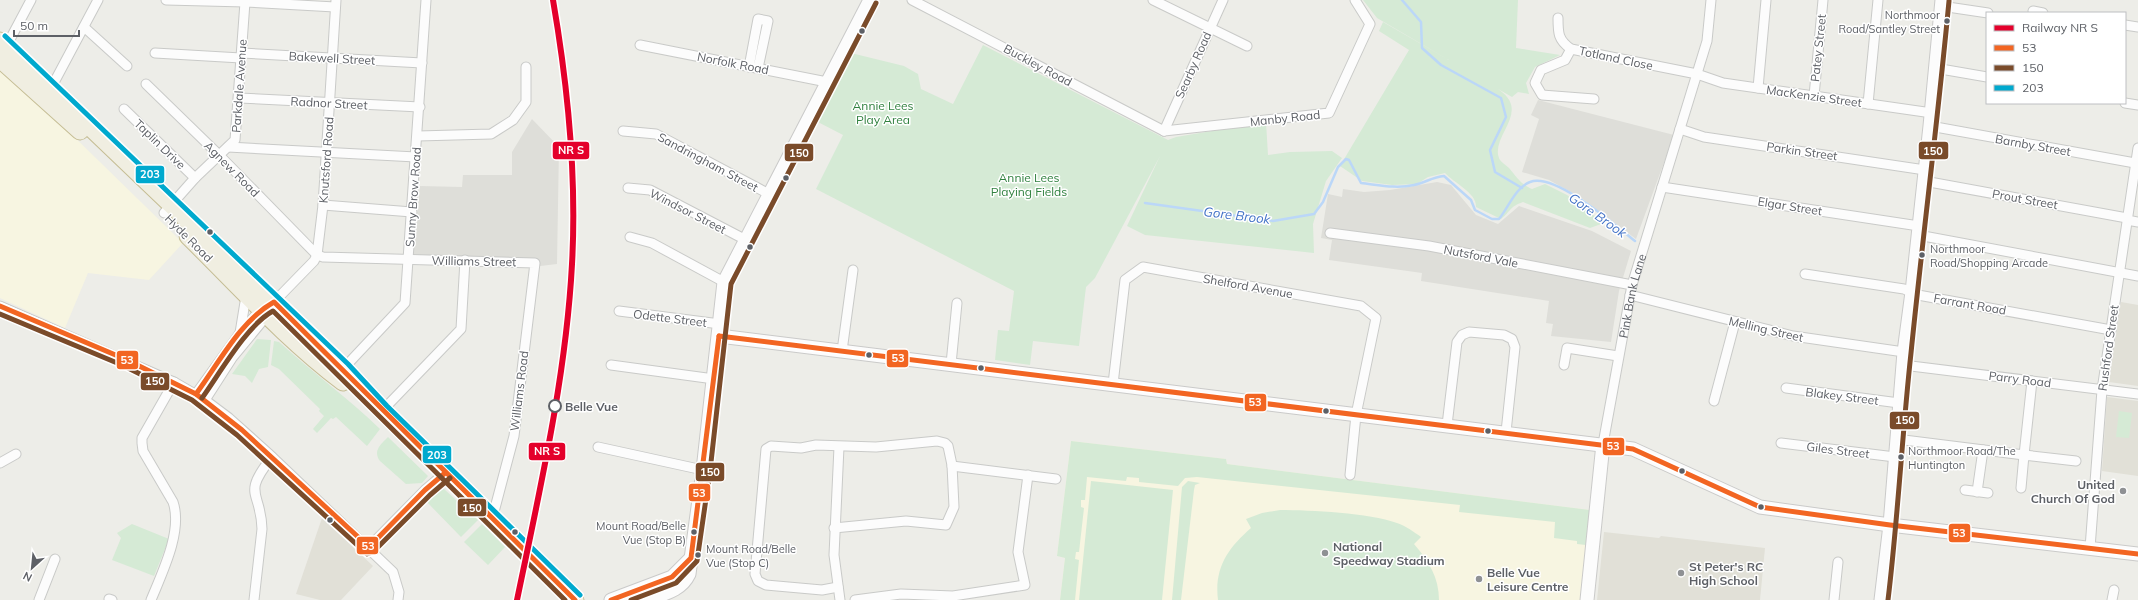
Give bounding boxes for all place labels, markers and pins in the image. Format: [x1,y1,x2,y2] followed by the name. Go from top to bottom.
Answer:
[1838,8,1940,36] place label: Northmoor Road/Santley Street
[1942,16,1952,26] marker: Northmoor Road/Santley Street
[857,26,867,36] unlabelled marker
[781,173,791,183] unlabelled marker
[205,227,215,237] unlabelled marker
[745,242,755,252] unlabelled marker
[1930,242,2048,270] place label: Northmoor Road/Shopping Arcade
[1917,250,1927,260] marker: Northmoor Road/Shopping Arcade
[864,350,874,360] unlabelled marker
[976,363,986,373] unlabelled marker
[548,399,562,413] marker: Belle Vue
[565,399,618,414] place label: Belle Vue
[1321,406,1331,416] unlabelled marker
[1483,426,1493,436] unlabelled marker
[1908,444,2016,472] place label: Northmoor Road/The Huntington
[1896,452,1906,462] marker: Northmoor Road/The Huntington
[1677,466,1687,476] unlabelled marker
[2031,477,2115,506] place label: United Church Of God
[2118,486,2128,496] marker: United Church Of God
[1756,502,1766,512] unlabelled marker
[325,515,335,525] unlabelled marker
[596,519,686,547] place label: Mount Road/Belle Vue (Stop B)
[510,527,520,537] unlabelled marker
[689,527,699,537] marker: Mount Road/Belle Vue (Stop B)
[1333,539,1445,568] place label: National Speedway Stadium
[706,542,796,570] place label: Mount Road/Belle Vue (Stop C)
[1320,548,1330,558] marker: National Speedway Stadium
[693,550,703,560] marker: Mount Road/Belle Vue (Stop C)
[1689,559,1763,588] place label: St Peter's RC High School
[1487,565,1569,594] place label: Belle Vue Leisure Centre
[1676,568,1686,578] marker: St Peter's RC High School
[1474,574,1484,584] marker: Belle Vue Leisure Centre

